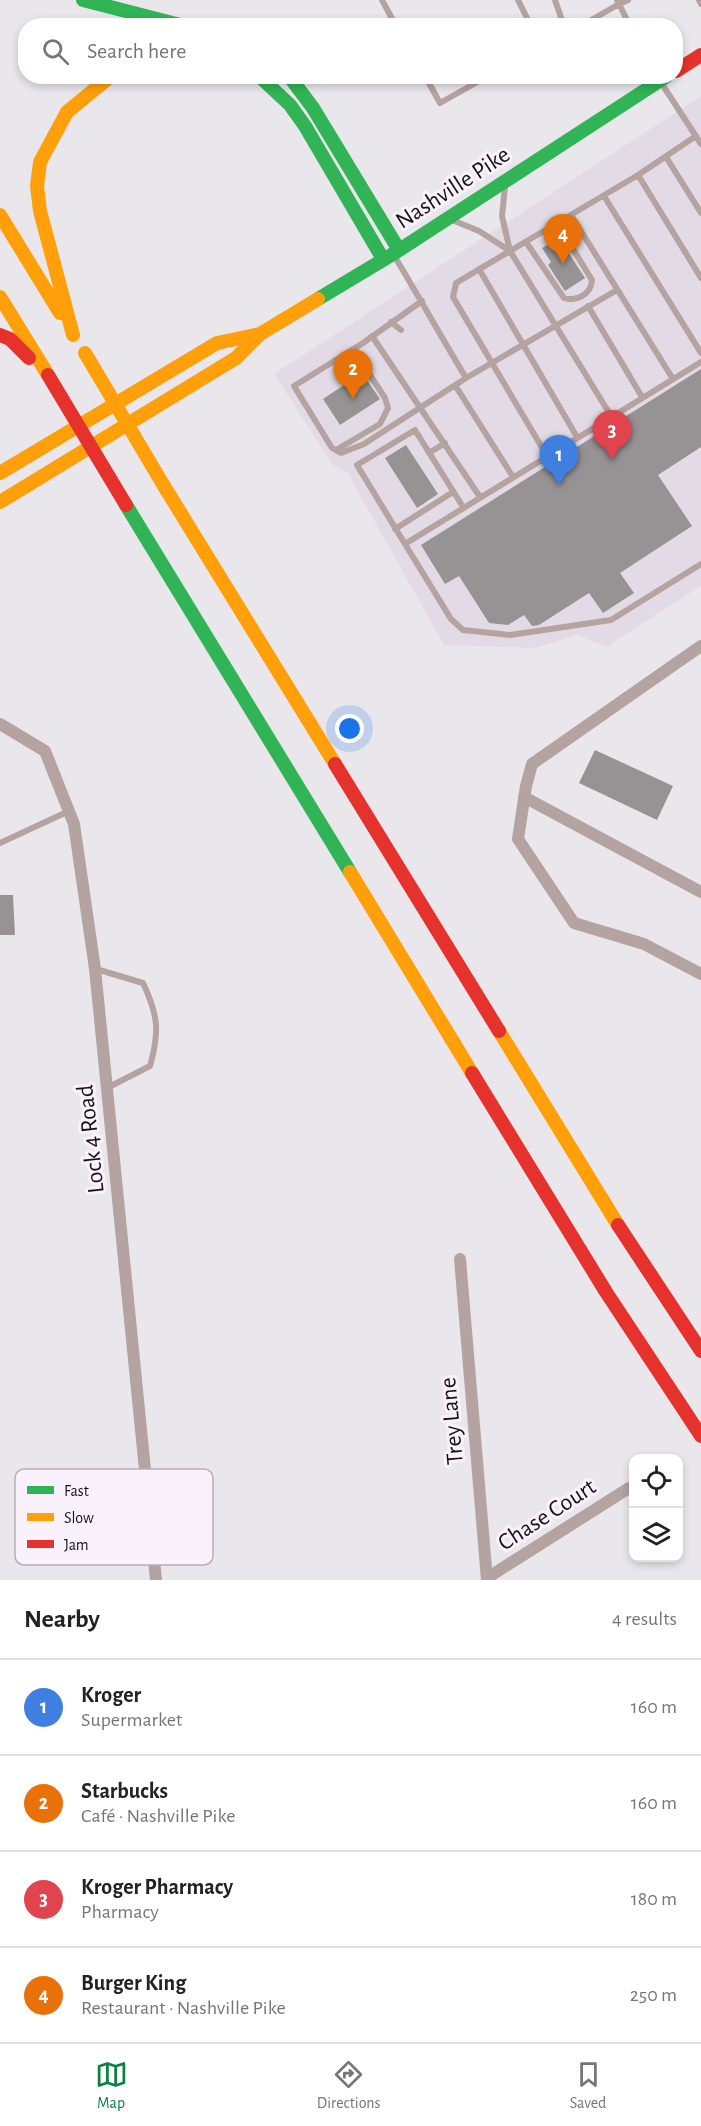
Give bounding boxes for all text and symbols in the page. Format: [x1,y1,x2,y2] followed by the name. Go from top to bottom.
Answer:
[18,18,683,84] search box
[39,35,72,68] icon: search
[87,40,186,62] text: Search here
[392,142,514,234] street label: Nashville Pike
[544,214,582,264] pin: 4
[334,350,372,399] pin: 2
[592,410,632,460] pin: 3
[540,436,578,485] pin: 1
[335,714,364,743] your location
[73,1084,109,1194] street label: Lock 4 Road
[436,1376,468,1466] street label: Trey Lane
[629,1454,683,1562] map controls
[629,1454,683,1508] button: locate
[15,1469,213,1565] legend
[494,1474,600,1555] street label: Chase Court
[64,1483,89,1499] text: Fast
[629,1508,683,1562] button: layers
[64,1510,94,1526] text: Slow
[64,1537,89,1553] text: Jam
[24,1606,100,1632] text: Nearby
[612,1609,677,1629] text: 4 results
[81,1684,141,1706] text: Kroger
[40,1697,47,1717] text: 1
[631,1697,677,1717] text: 160 m
[81,1710,182,1730] text: Supermarket
[81,1780,168,1802] text: Starbucks
[39,1793,48,1813] text: 2
[631,1793,677,1813] text: 160 m
[81,1806,235,1826] text: Café · Nashville Pike
[81,1876,233,1898] text: Kroger Pharmacy
[39,1889,48,1909] text: 3
[631,1889,677,1909] text: 180 m
[81,1902,159,1922] text: Pharmacy
[81,1972,186,1994] text: Burger King
[38,1985,49,2005] text: 4
[630,1985,677,2005] text: 250 m
[81,1998,286,2018] text: Restaurant · Nashville Pike
[95,2058,128,2113] tab: Map
[317,2058,381,2113] tab: Directions
[570,2058,606,2113] tab: Saved

